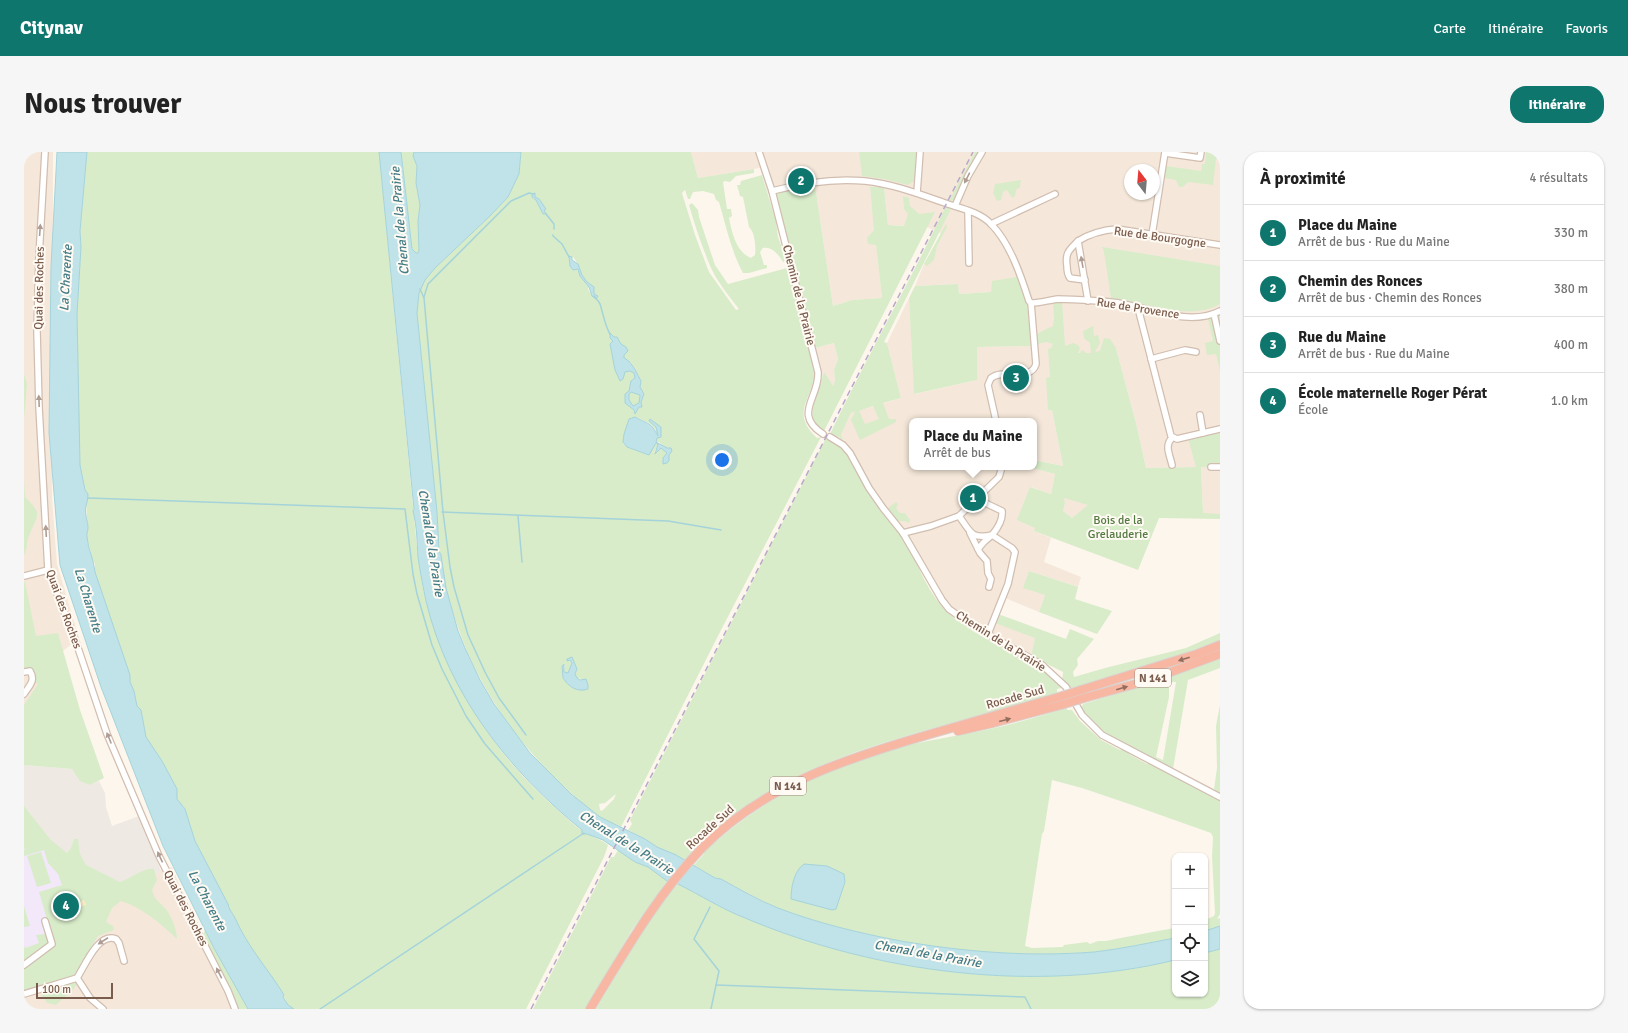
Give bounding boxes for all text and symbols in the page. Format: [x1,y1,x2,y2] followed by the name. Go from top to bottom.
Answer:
[20,16,83,40] text: Citynav
[1433,20,1466,37] text: Carte
[1488,20,1544,37] text: Itinéraire
[1566,20,1608,37] text: Favoris
[1510,86,1604,123] button: Itinéraire
[24,87,181,121] text: Nous trouver
[1124,164,1160,200] north arrow
[387,165,413,276] water label: Chenal de la Prairie
[788,166,814,196] pin: 2
[1260,168,1346,189] text: À proximité
[1529,170,1588,186] text: 4 résultats
[964,172,970,184] one-way arrow
[1298,216,1397,234] text: Place du Maine
[37,224,44,236] one-way arrow
[1113,224,1207,251] street label: Rue de Bourgogne
[1269,225,1277,241] text: 1
[1554,225,1588,241] text: 330 m
[1298,234,1450,250] text: Arrêt de bus · Rue du Maine
[56,243,76,312] water label: La Charente
[779,243,818,347] street label: Chemin de la Prairie
[31,246,48,330] street label: Quai des Roches
[1079,256,1085,268] one-way arrow
[1298,272,1422,290] text: Chemin des Ronces
[1269,281,1277,297] text: 2
[1554,281,1588,297] text: 380 m
[1298,290,1482,306] text: Arrêt de bus · Chemin des Ronces
[1096,295,1180,322] street label: Rue de Provence
[1298,328,1386,346] text: Rue du Maine
[1269,337,1277,353] text: 3
[1554,337,1588,353] text: 400 m
[1298,346,1450,362] text: Arrêt de bus · Rue du Maine
[1003,363,1029,393] pin: 3
[1298,384,1487,402] text: École maternelle Roger Pérat
[1269,393,1277,409] text: 4
[1551,393,1588,409] text: 1.0 km
[35,395,42,407] one-way arrow
[1298,402,1328,418] text: École
[909,418,1037,470] popup
[924,427,1022,445] text: Place du Maine
[924,445,991,461] text: Arrêt de bus
[712,450,732,470] your location
[960,483,986,513] pin: 1
[415,488,448,599] water label: Chenal de la Prairie
[1088,513,1148,542] park label: Bois de la Grelauderie
[42,525,49,537] one-way arrow
[71,566,106,636] water label: La Charente
[42,567,85,651] street label: Quai des Roches
[953,608,1048,675] street label: Chemin de la Prairie
[1177,656,1189,662] one-way arrow
[1135,669,1171,687] road number: N 141
[984,682,1046,713] street label: Rocade Sud
[1116,685,1128,691] one-way arrow
[1000,717,1012,723] one-way arrow
[106,732,112,744] one-way arrow
[770,777,806,795] road number: N 141
[683,802,737,853] street label: Rocade Sud
[576,807,678,879] water label: Chenal de la Prairie
[157,852,163,863] one-way arrow
[1172,853,1208,997] map controls
[1172,853,1208,889] button: +
[184,867,231,935] water label: La Charente
[160,868,211,949] street label: Quai des Roches
[1172,889,1208,925] button: −
[53,891,79,921] pin: 4
[1172,925,1208,961] button: locate
[98,937,108,945] one-way arrow
[873,937,984,972] water label: Chenal de la Prairie
[1172,961,1208,997] button: layers
[216,968,222,979] one-way arrow
[36,981,113,1000] scale bar
[42,983,71,996] text: 100 m

